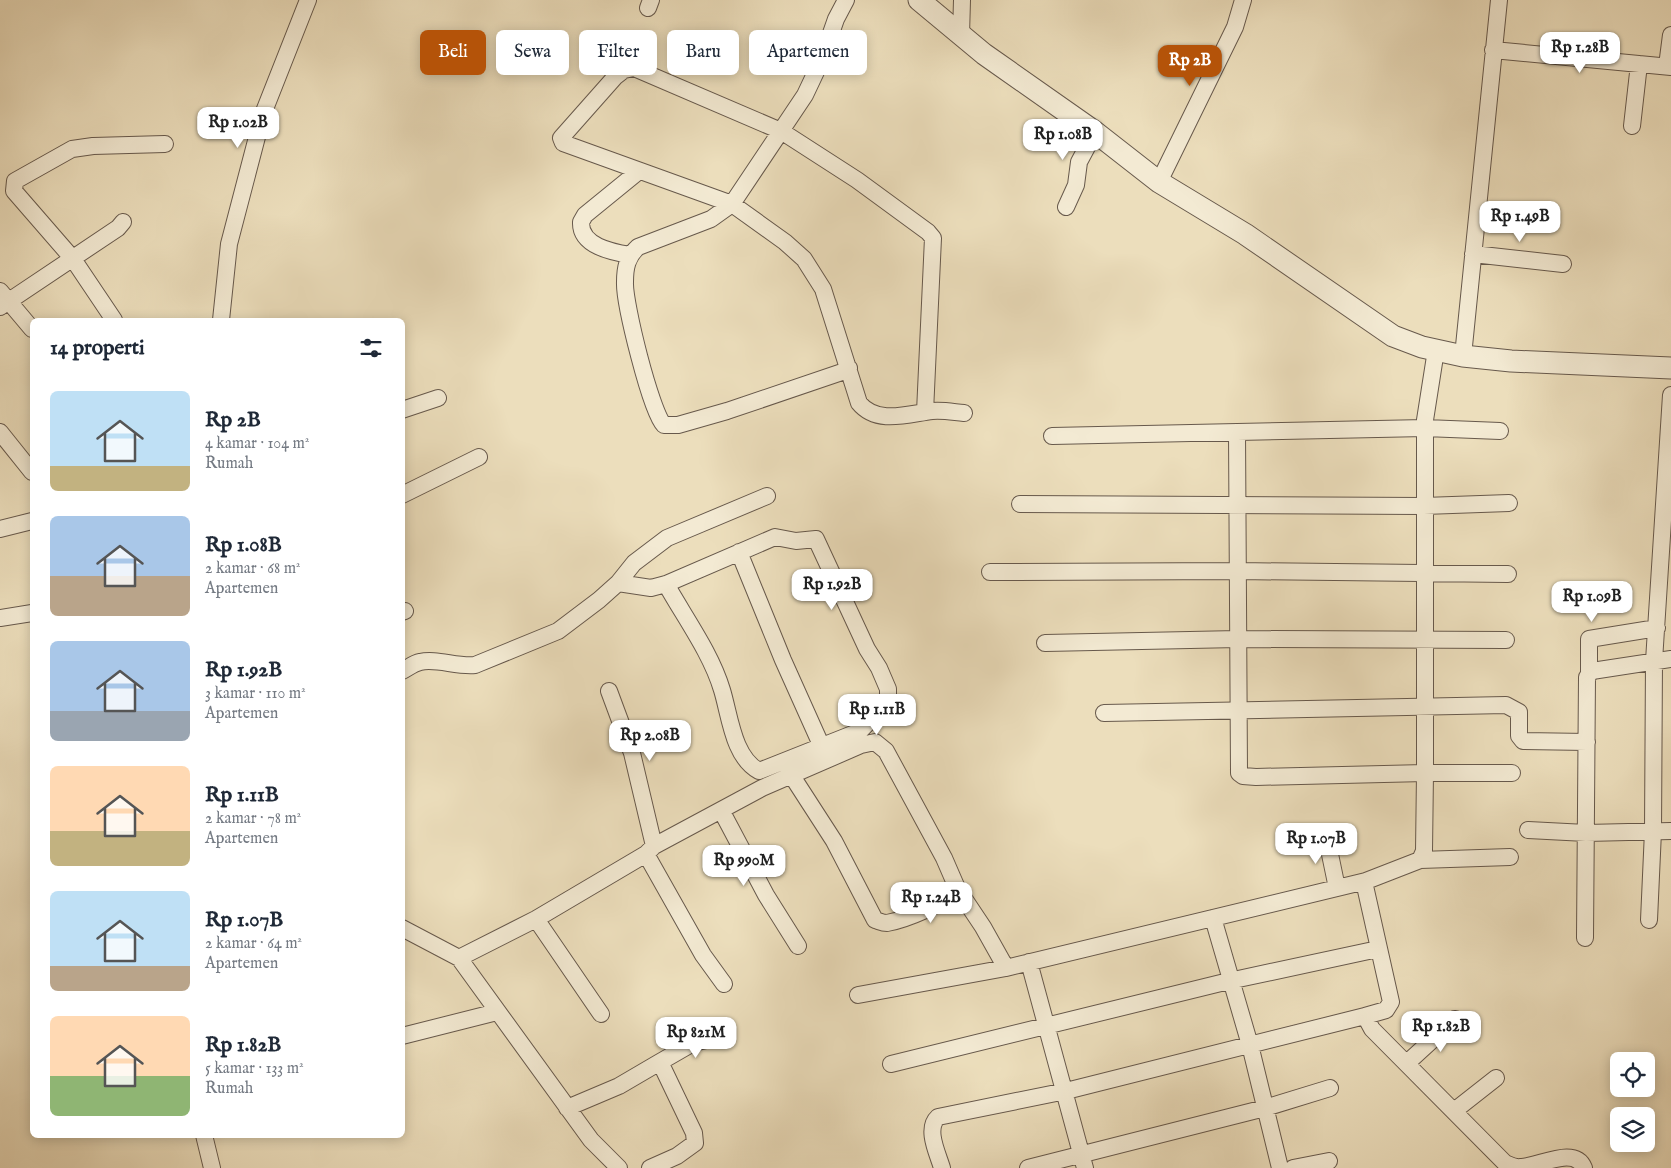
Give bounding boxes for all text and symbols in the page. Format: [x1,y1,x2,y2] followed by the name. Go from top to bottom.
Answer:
[420,30,486,75] chip: Beli
[496,30,569,75] chip: Sewa
[579,30,657,75] chip: Filter
[667,30,739,75] chip: Baru
[749,30,867,75] chip: Apartemen
[1528,32,1632,74] pin: Rp 1.28B
[1551,38,1609,58] text: Rp 1.28B
[1155,44,1225,87] pin: Rp 2B
[1169,51,1211,71] text: Rp 2B
[186,106,290,149] pin: Rp 1.02B
[208,113,268,133] text: Rp 1.02B
[1011,119,1115,161] pin: Rp 1.08B
[1034,125,1092,145] text: Rp 1.08B
[1468,200,1572,243] pin: Rp 1.49B
[1490,207,1550,227] text: Rp 1.49B
[357,334,385,362] icon: filters
[50,335,145,362] text: 14 properti
[205,407,261,434] text: Rp 2B
[90,411,150,471] icon: home
[205,434,309,454] text: 4 kamar · 104 m²
[205,454,253,474] text: Rumah
[205,532,282,559] text: Rp 1.08B
[90,536,150,596] icon: home
[205,559,300,579] text: 2 kamar · 68 m²
[780,568,884,611] pin: Rp 1.92B
[803,575,861,595] text: Rp 1.92B
[205,579,278,599] text: Apartemen
[1540,580,1644,623] pin: Rp 1.09B
[1562,587,1622,607] text: Rp 1.09B
[205,657,282,684] text: Rp 1.92B
[90,661,150,721] icon: home
[205,684,306,704] text: 3 kamar · 110 m²
[825,694,929,736] pin: Rp 1.11B
[849,700,905,720] text: Rp 1.11B
[205,704,278,724] text: Apartemen
[598,720,702,762] pin: Rp 2.08B
[620,726,680,746] text: Rp 2.08B
[205,782,279,809] text: Rp 1.11B
[90,786,150,846] icon: home
[205,809,301,829] text: 2 kamar · 78 m²
[1264,822,1368,865] pin: Rp 1.07B
[205,829,278,849] text: Apartemen
[1286,829,1346,849] text: Rp 1.07B
[698,844,790,887] pin: Rp 990M
[713,851,775,871] text: Rp 990M
[879,882,983,924] pin: Rp 1.24B
[901,888,961,908] text: Rp 1.24B
[205,907,283,934] text: Rp 1.07B
[90,911,150,971] icon: home
[205,934,302,954] text: 2 kamar · 64 m²
[205,954,278,974] text: Apartemen
[1389,1010,1493,1053] pin: Rp 1.82B
[650,1016,742,1059] pin: Rp 821M
[1412,1017,1470,1037] text: Rp 1.82B
[666,1023,726,1043] text: Rp 821M
[205,1032,281,1059] text: Rp 1.82B
[90,1036,150,1096] icon: home
[1610,1052,1655,1152] map controls
[1610,1052,1655,1097] button: locate
[205,1059,304,1079] text: 5 kamar · 133 m²
[205,1079,253,1099] text: Rumah
[1610,1107,1655,1152] button: layers

